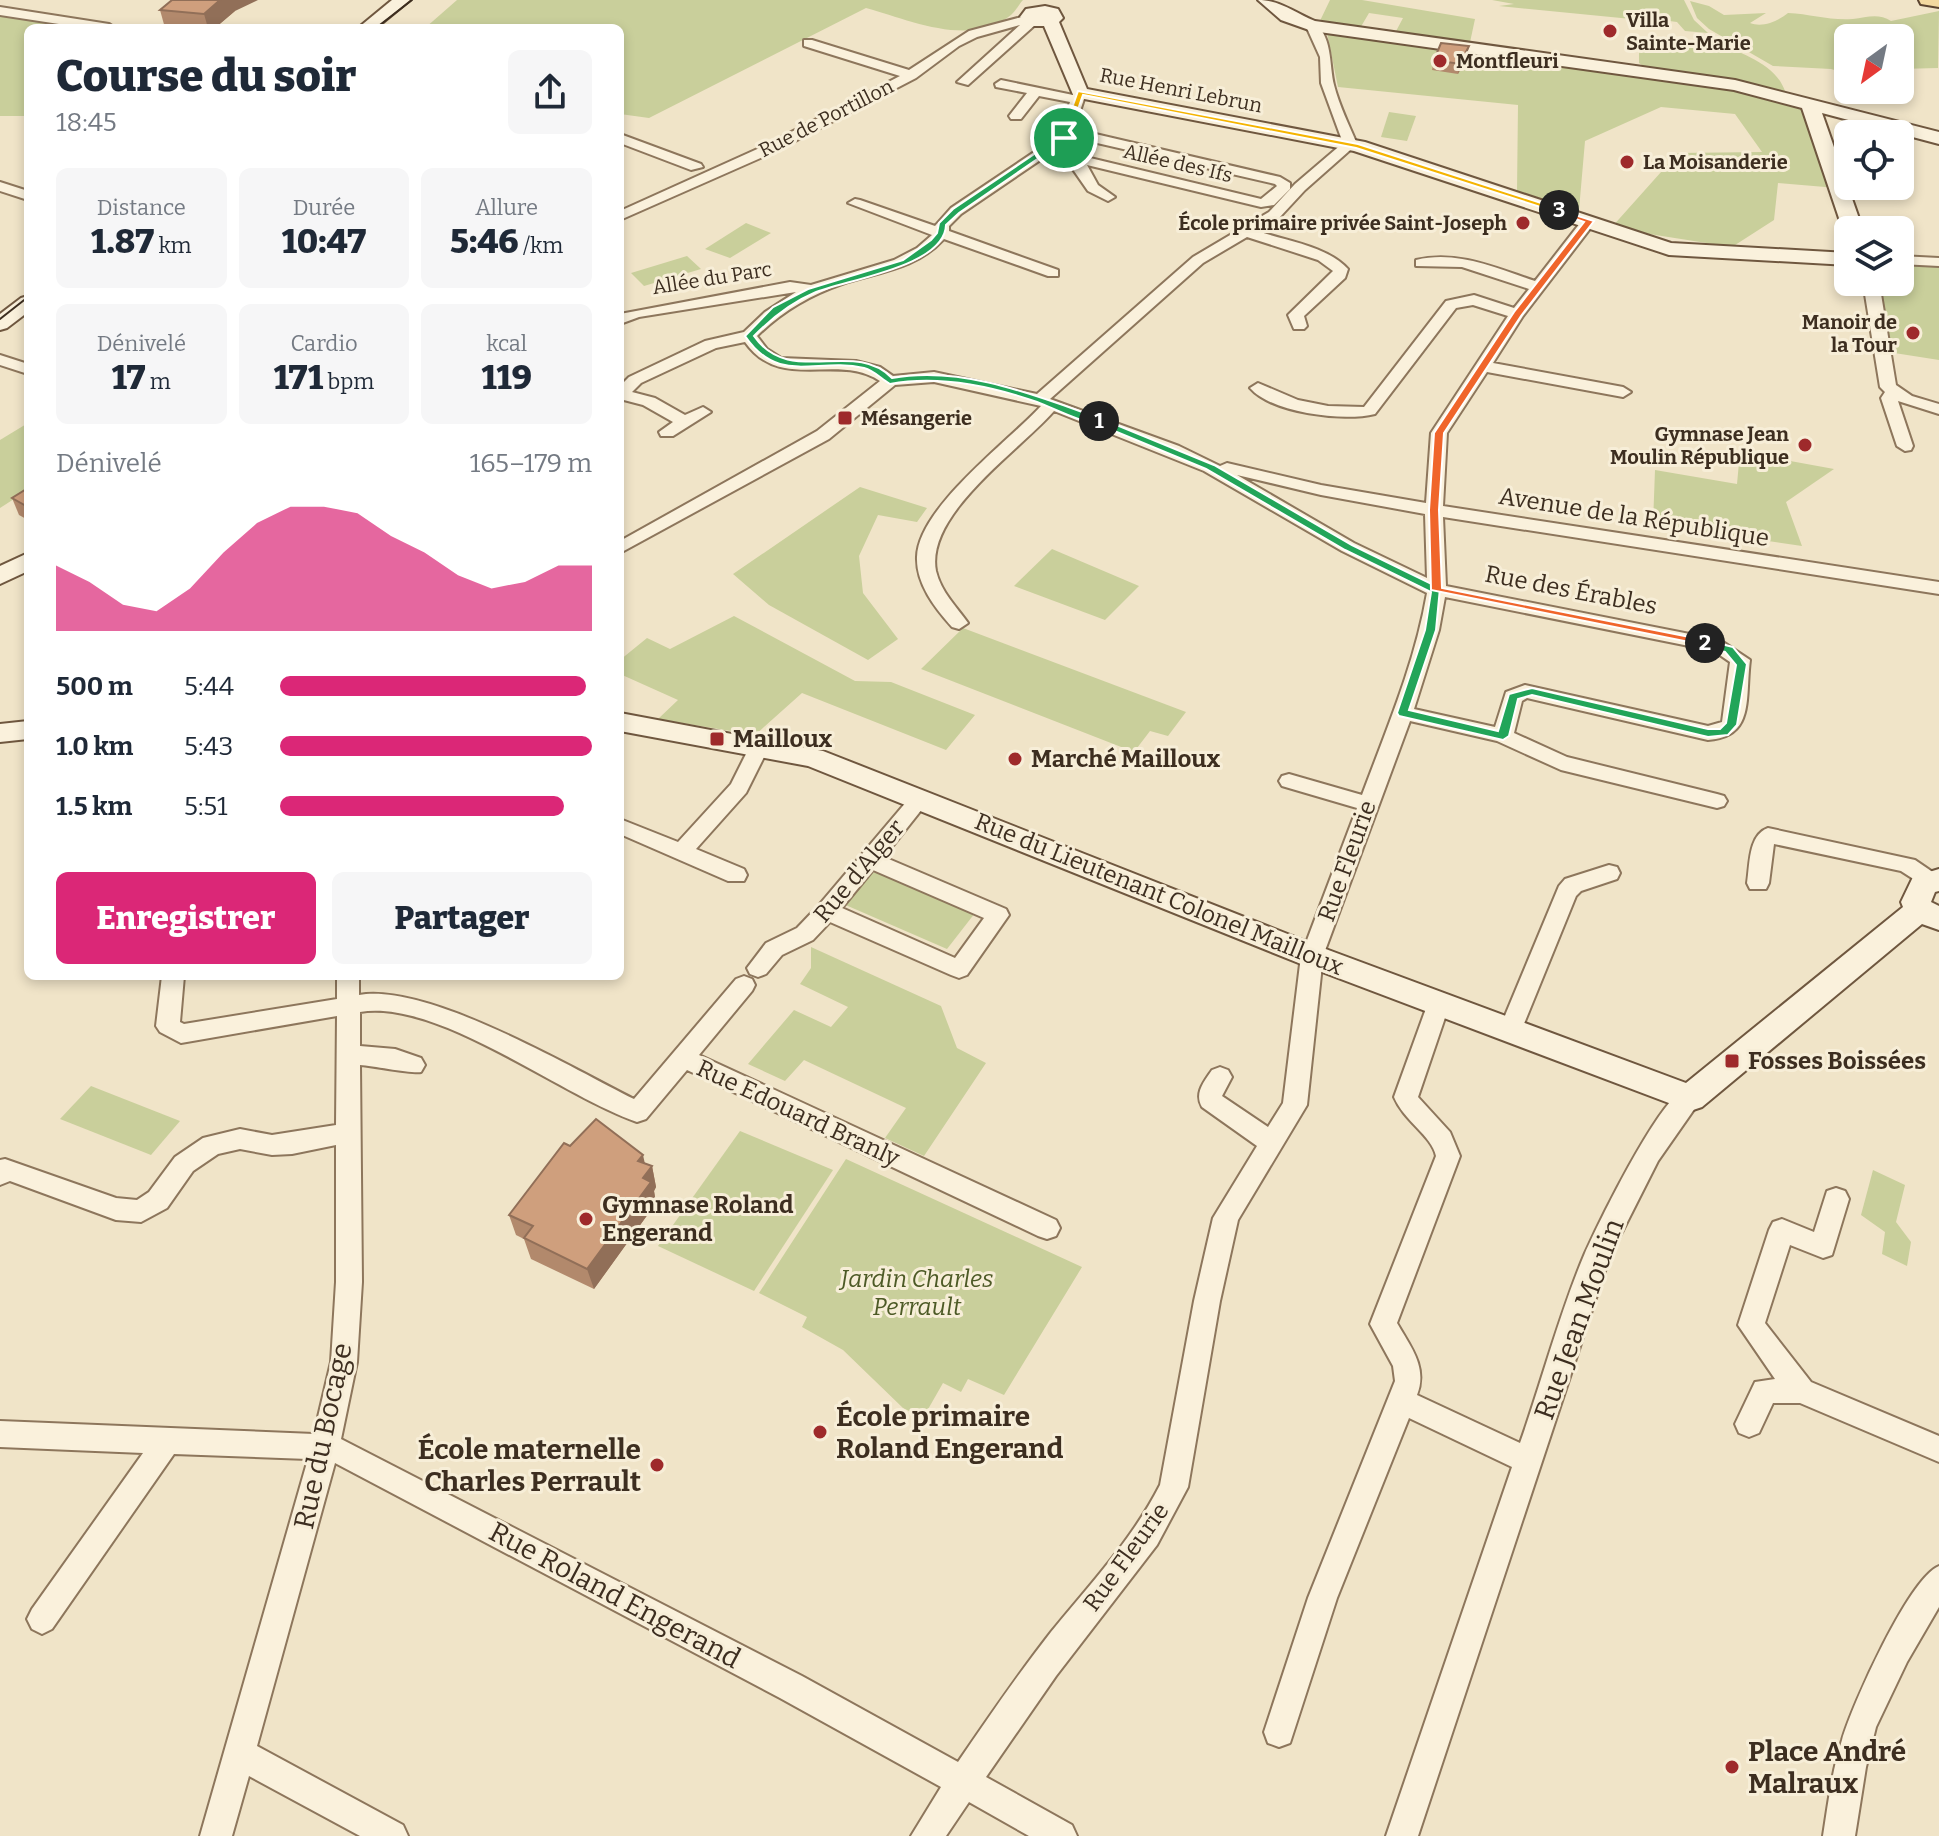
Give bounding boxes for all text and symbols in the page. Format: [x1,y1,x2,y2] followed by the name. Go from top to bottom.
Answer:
[1626,8,1751,55] place label: Villa Sainte-Marie
[1601,22,1619,40] marker: Villa Sainte-Marie
[1834,24,1914,104] north arrow
[1834,24,1914,296] map controls
[1456,49,1559,73] place label: Montfleuri
[56,50,357,103] text: Course du soir
[508,50,592,134] button: share
[1431,52,1449,70] marker: Montfleuri
[1098,62,1265,118] street label: Rue Henri Lebrun
[755,74,898,162] street label: Rue de Portillon
[1030,104,1098,172] pin
[56,107,117,138] text: 18:45
[1042,116,1086,160] icon: arrive
[1834,120,1914,200] button: locate
[1121,139,1235,187] street label: Allée des Ifs
[1643,150,1788,174] place label: La Moisanderie
[1618,153,1636,171] marker: La Moisanderie
[1539,190,1579,230] pin: 3
[97,194,186,221] text: Distance
[293,194,355,221] text: Durée
[475,194,538,221] text: Allure
[1553,196,1565,223] text: 3
[1178,210,1507,235] place label: École primaire privée Saint-Joseph
[1514,214,1532,232] marker: École primaire privée Saint-Joseph
[1834,216,1914,296] button: layers
[91,221,154,262] text: 1.87
[282,221,366,262] text: 10:47
[450,221,518,262] text: 5:46
[154,232,192,259] text: km
[518,232,563,259] text: /km
[651,257,773,299] street label: Allée du Parc
[1802,310,1898,357] place label: Manoir de la Tour
[1904,324,1922,342] marker: Manoir de la Tour
[97,330,186,357] text: Dénivelé
[290,330,358,357] text: Cardio
[486,330,527,357] text: kcal
[112,357,145,398] text: 17
[274,357,323,398] text: 171
[481,357,532,398] text: 119
[145,368,171,395] text: m
[323,368,374,395] text: bpm
[1079,401,1119,441] pin: 1
[861,406,972,430] place label: Mésangerie
[1094,407,1104,434] text: 1
[836,409,854,427] marker: Mésangerie
[1610,422,1789,469] place label: Gymnase Jean Moulin République
[1796,436,1814,454] marker: Gymnase Jean Moulin République
[56,448,162,479] text: Dénivelé
[470,448,592,479] text: 165–179 m
[1497,482,1771,552] street label: Avenue de la République
[1482,559,1660,620] street label: Rue des Érables
[1685,623,1725,663] pin: 2
[1699,629,1711,656] text: 2
[56,671,133,702] text: 500 m
[184,671,234,702] text: 5:44
[733,725,833,753] place label: Mailloux
[708,730,726,748] marker: Mailloux
[56,731,133,762] text: 1.0 km
[184,731,233,762] text: 5:43
[1031,745,1220,773] place label: Marché Mailloux
[1006,750,1024,768] marker: Marché Mailloux
[56,791,132,822] text: 1.5 km
[184,791,228,822] text: 5:51
[1312,797,1382,925] street label: Rue Fleurie
[971,807,1347,981] street label: Rue du Lieutenant Colonel Mailloux
[808,814,910,928] street label: Rue d'Alger
[56,872,316,964] button: Enregistrer
[332,872,592,964] button: Partager
[1748,1047,1926,1075] place label: Fosses Boissées
[1723,1052,1741,1070] marker: Fosses Boissées
[692,1054,904,1172] street label: Rue Edouard Branly
[602,1191,794,1247] place label: Gymnase Roland Engerand
[577,1210,595,1228] marker: Gymnase Roland Engerand
[1527,1214,1631,1424] street label: Rue Jean Moulin
[838,1265,994,1321] park label: Jardin Charles Perrault
[287,1340,359,1532] street label: Rue du Bocage
[836,1399,1063,1465] place label: École primaire Roland Engerand
[811,1423,829,1441] marker: École primaire Roland Engerand
[418,1432,641,1498] place label: École maternelle Charles Perrault
[648,1456,666,1474] marker: École maternelle Charles Perrault
[1077,1497,1175,1617] street label: Rue Fleurie
[484,1515,746,1675] street label: Rue Roland Engerand
[1748,1735,1906,1800] place label: Place André Malraux
[1723,1758,1741,1776] marker: Place André Malraux

